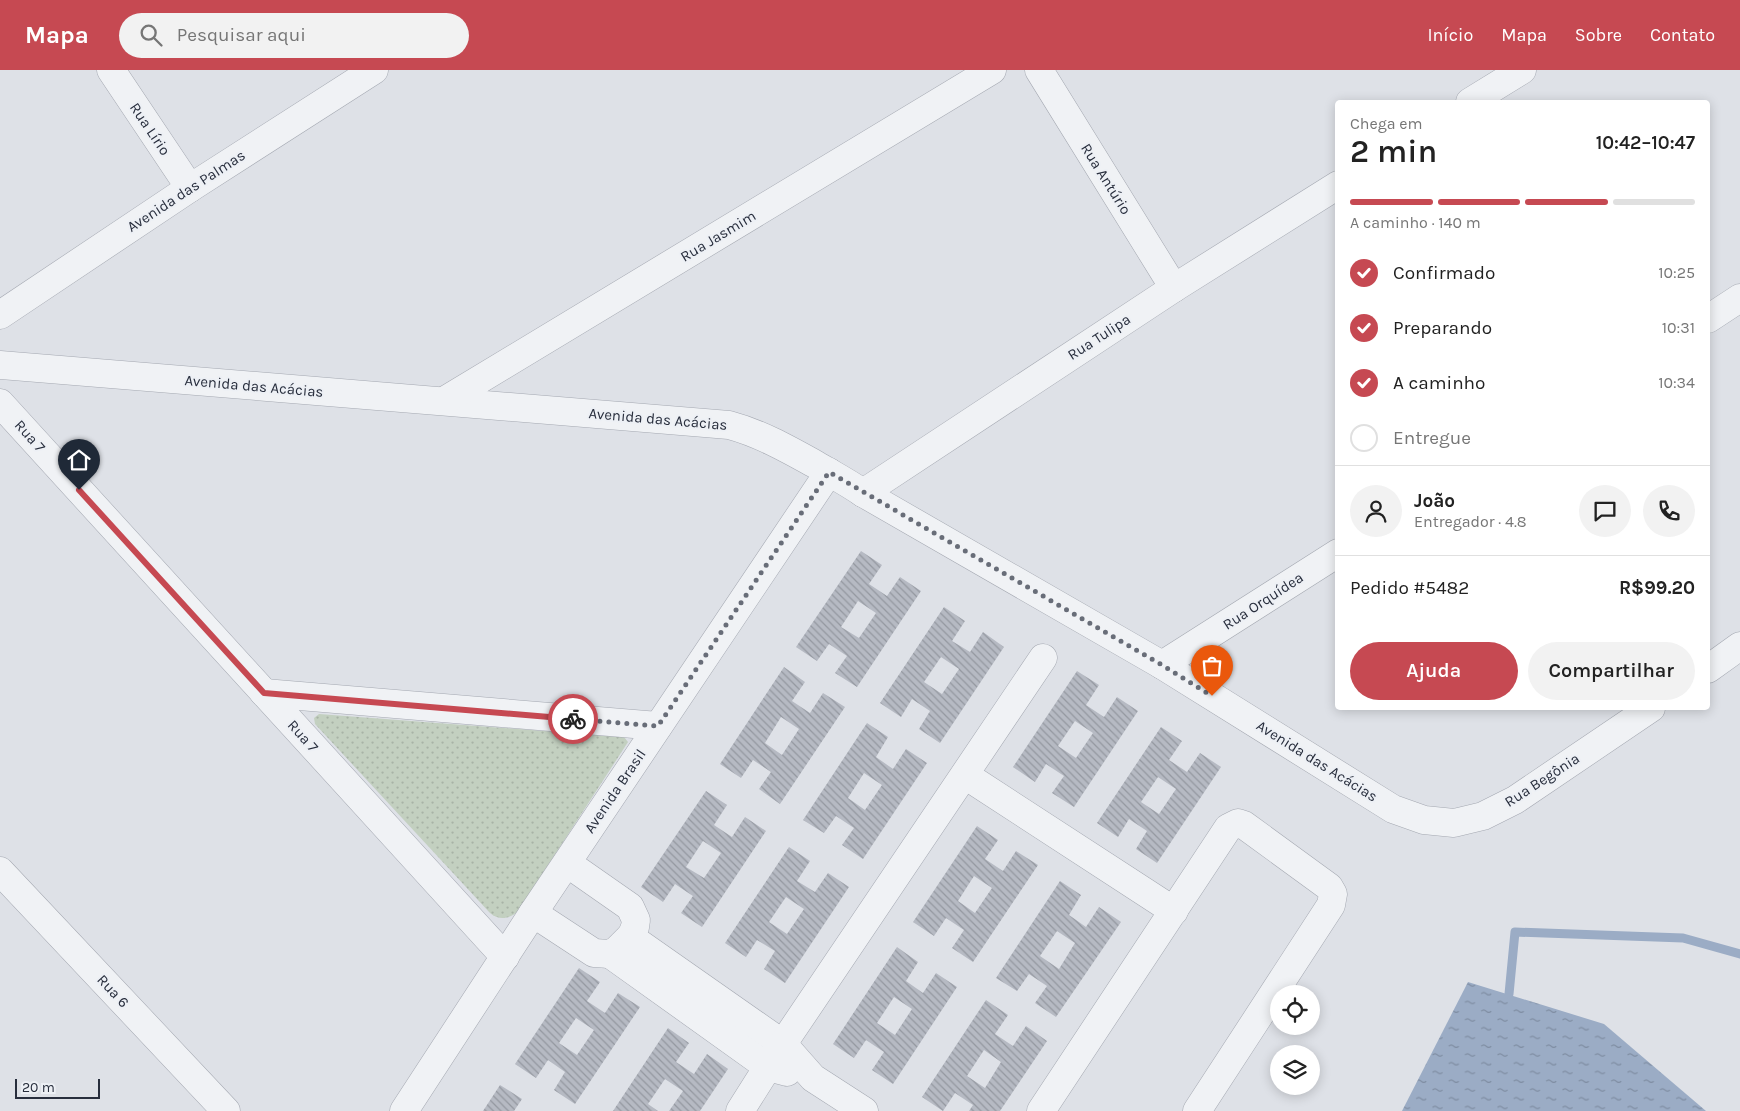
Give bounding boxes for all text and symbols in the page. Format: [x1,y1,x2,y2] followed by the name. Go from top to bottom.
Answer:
[119,13,469,58] search box
[25,21,89,49] text: Mapa
[137,21,165,49] icon: search
[177,24,306,46] text: Pesquisar aqui
[1427,24,1473,46] text: Início
[1501,24,1547,46] text: Mapa
[1575,24,1622,46] text: Sobre
[1650,24,1715,46] text: Contato
[126,99,174,159] street label: Rua Lírio
[1350,114,1423,133] text: Chega em
[1596,132,1695,154] text: 10:42–10:47
[1350,133,1437,170] text: 2 min
[1077,140,1135,218] street label: Rua Antúrio
[124,146,248,236] street label: Avenida das Palmas
[677,206,759,266] street label: Rua Jasmim
[1350,213,1481,232] text: A caminho · 140 m
[1350,259,1378,287] icon: check
[1393,262,1495,284] text: Confirmado
[1658,263,1695,282] text: 10:25
[1064,310,1134,364] street label: Rua Tulipa
[1350,314,1378,342] icon: check
[1393,317,1492,339] text: Preparando
[1662,318,1695,337] text: 10:31
[1350,369,1378,397] icon: check
[184,371,324,401] street label: Avenida das Acácias
[1393,372,1485,394] text: A caminho
[1658,373,1695,392] text: 10:34
[588,404,728,434] street label: Avenida das Acácias
[11,416,49,456] street label: Rua 7
[1393,427,1471,449] text: Entregue
[58,439,100,490] pin
[65,446,93,474] icon: home
[1350,485,1402,537] button: person
[1579,485,1631,537] button: chat
[1643,485,1695,537] button: phone
[1414,490,1455,512] text: João
[1414,512,1527,531] text: Entregador · 4.8
[1219,568,1307,634] street label: Rua Orquídea
[1350,577,1469,599] text: Pedido #5482
[1619,577,1695,599] text: R$99.20
[1350,642,1518,700] button: Ajuda
[1528,642,1695,700] button: Compartilhar
[1191,645,1233,696] pin
[1198,652,1226,680] icon: bag
[548,694,598,744] courier
[559,705,587,733] icon: bike
[284,716,322,756] street label: Rua 7
[1253,716,1381,806] street label: Avenida das Acácias
[580,746,650,836] street label: Avenida Brasil
[1501,749,1583,811] street label: Rua Begônia
[93,971,133,1011] street label: Rua 6
[1270,985,1320,1095] map controls
[1270,985,1320,1035] button: locate
[1270,1045,1320,1095] button: layers
[15,1076,100,1099] scale bar
[22,1079,55,1096] text: 20 m

